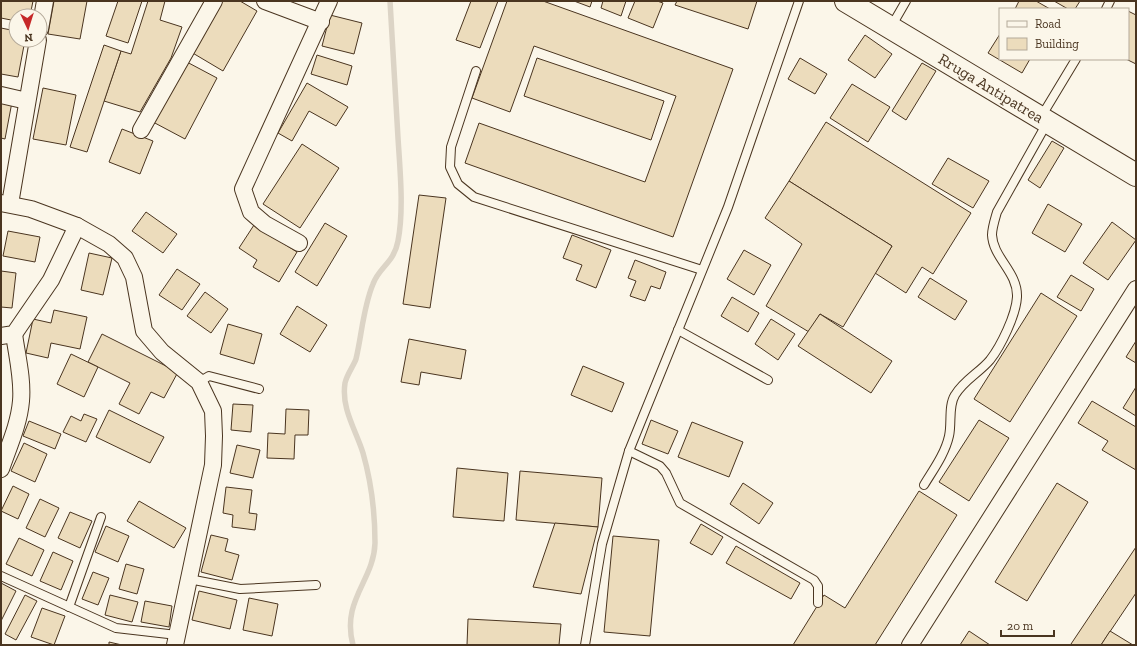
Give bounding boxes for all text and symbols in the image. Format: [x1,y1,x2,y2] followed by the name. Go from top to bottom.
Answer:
[8,8,48,48] north arrow
[999,8,1129,60] legend
[1035,17,1061,31] text: Road
[23,31,33,44] text: N
[1035,37,1079,51] text: Building
[935,49,1047,127] street label: Rruga Antipatrea
[1001,612,1054,638] scale bar
[1007,619,1034,633] text: 20 m

